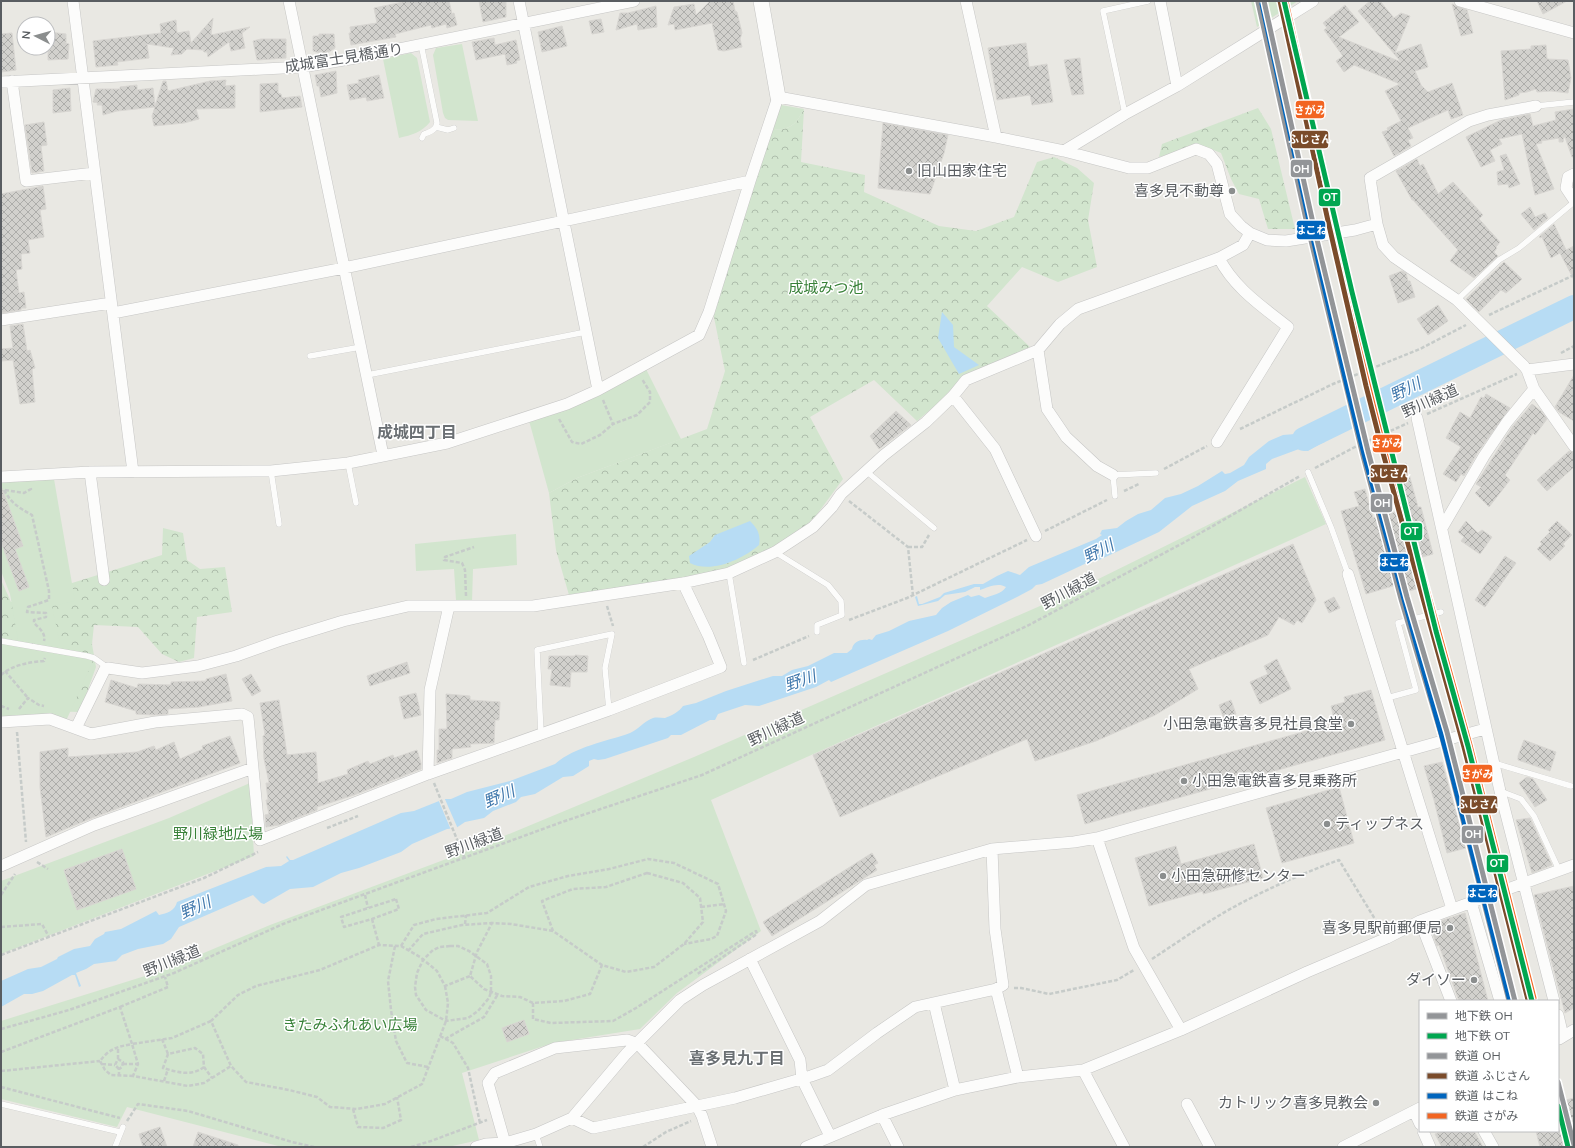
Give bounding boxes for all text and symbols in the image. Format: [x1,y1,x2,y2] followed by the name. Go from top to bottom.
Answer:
[16,16,56,56] north arrow
[19,30,33,40] text: N
[283,39,405,76] street label: 成城富士見橋通り
[1295,100,1325,119] line badge: さがみ
[1294,103,1327,117] text: さがみ
[1291,130,1329,149] line badge: ふじさん
[1288,132,1332,146] text: ふじさん
[1290,159,1313,178] line badge: OH
[917,161,1007,180] place label: 旧山田家住宅
[1292,162,1310,176] text: OH
[904,166,914,176] marker: 旧山田家住宅
[1134,181,1224,200] place label: 喜多見不動尊
[1227,186,1237,196] marker: 喜多見不動尊
[1318,188,1341,207] line badge: OT
[1323,190,1338,204] text: OT
[1296,220,1326,240] line badge: はこね
[1295,223,1328,237] text: はこね
[788,278,864,297] park label: 成城みつ池
[1386,372,1426,405] water label: 野川
[1399,380,1461,421] street label: 野川緑道
[377,422,457,442] district label: 成城四丁目
[1372,434,1402,453] line badge: さがみ
[1371,436,1404,450] text: さがみ
[1370,464,1408,483] line badge: ふじさん
[1367,466,1411,480] text: ふじさん
[1370,493,1393,513] line badge: OH
[1373,496,1391,510] text: OH
[1400,522,1423,541] line badge: OT
[1404,524,1419,538] text: OT
[1079,534,1119,567] water label: 野川
[1379,553,1409,572] line badge: はこね
[1378,555,1411,569] text: はこね
[1038,568,1100,613] street label: 野川緑道
[782,665,820,695] water label: 野川
[745,707,807,750] street label: 野川緑道
[1163,714,1343,733] place label: 小田急電鉄喜多見社員食堂
[1346,719,1356,729] marker: 小田急電鉄喜多見社員食堂
[1462,764,1493,783] line badge: さがみ
[1461,767,1494,781] text: さがみ
[1192,771,1357,790] place label: 小田急電鉄喜多見乗務所
[1179,776,1189,786] marker: 小田急電鉄喜多見乗務所
[480,780,519,811] water label: 野川
[1460,795,1498,814] line badge: ふじさん
[1457,797,1501,811] text: ふじさん
[1335,814,1424,833] place label: ティップネス
[1322,819,1332,829] marker: ティップネス
[442,823,505,862] street label: 野川緑道
[173,824,263,843] park label: 野川緑地広場
[1461,825,1484,844] line badge: OH
[1464,827,1482,841] text: OH
[1486,854,1509,873] line badge: OT
[1490,856,1505,870] text: OT
[1171,866,1306,885] place label: 小田急研修センター
[1158,871,1168,881] marker: 小田急研修センター
[1467,884,1498,903] line badge: はこね
[1466,886,1499,900] text: はこね
[176,891,216,923] water label: 野川
[1322,918,1442,937] place label: 喜多見駅前郵便局
[1445,923,1455,933] marker: 喜多見駅前郵便局
[140,940,203,981] street label: 野川緑道
[1406,970,1466,989] place label: ダイソー
[1469,975,1479,985] marker: ダイソー
[1419,1000,1559,1132] legend
[1455,1008,1513,1023] text: 地下鉄 OH
[282,1015,418,1034] park label: きたみふれあい広場
[1455,1028,1511,1043] text: 地下鉄 OT
[689,1048,785,1068] district label: 喜多見九丁目
[1455,1048,1501,1063] text: 鉄道 OH
[1455,1068,1530,1083] text: 鉄道 ふじさん
[1455,1088,1518,1103] text: 鉄道 はこね
[1218,1093,1368,1112] place label: カトリック喜多見教会
[1371,1098,1381,1108] marker: カトリック喜多見教会
[1455,1108,1518,1123] text: 鉄道 さがみ

